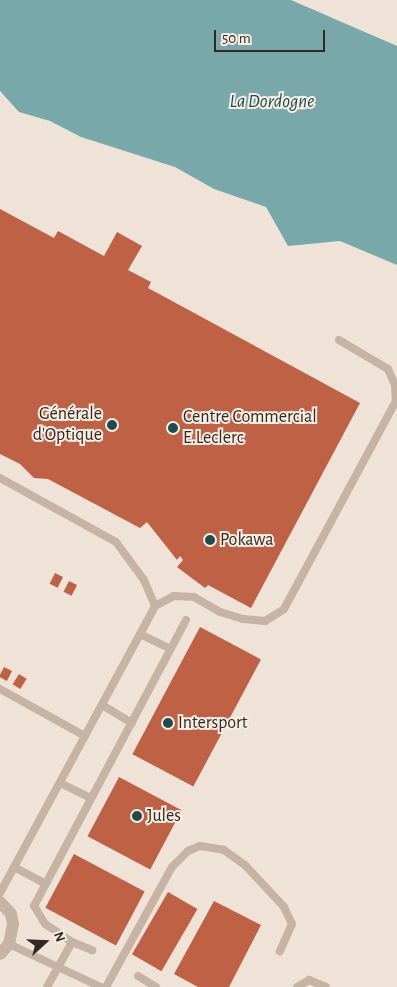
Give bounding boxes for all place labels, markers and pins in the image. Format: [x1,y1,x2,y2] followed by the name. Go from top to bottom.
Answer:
[33,404,102,446] place label: Générale d'Optique
[183,407,317,449] place label: Centre Commercial E.Leclerc
[106,419,118,431] marker: Générale d'Optique
[167,422,179,434] marker: Centre Commercial E.Leclerc
[220,529,274,551] place label: Pokawa
[204,534,216,546] marker: Pokawa
[178,712,248,734] place label: Intersport
[162,717,174,729] marker: Intersport
[147,805,181,827] place label: Jules
[131,810,143,822] marker: Jules

